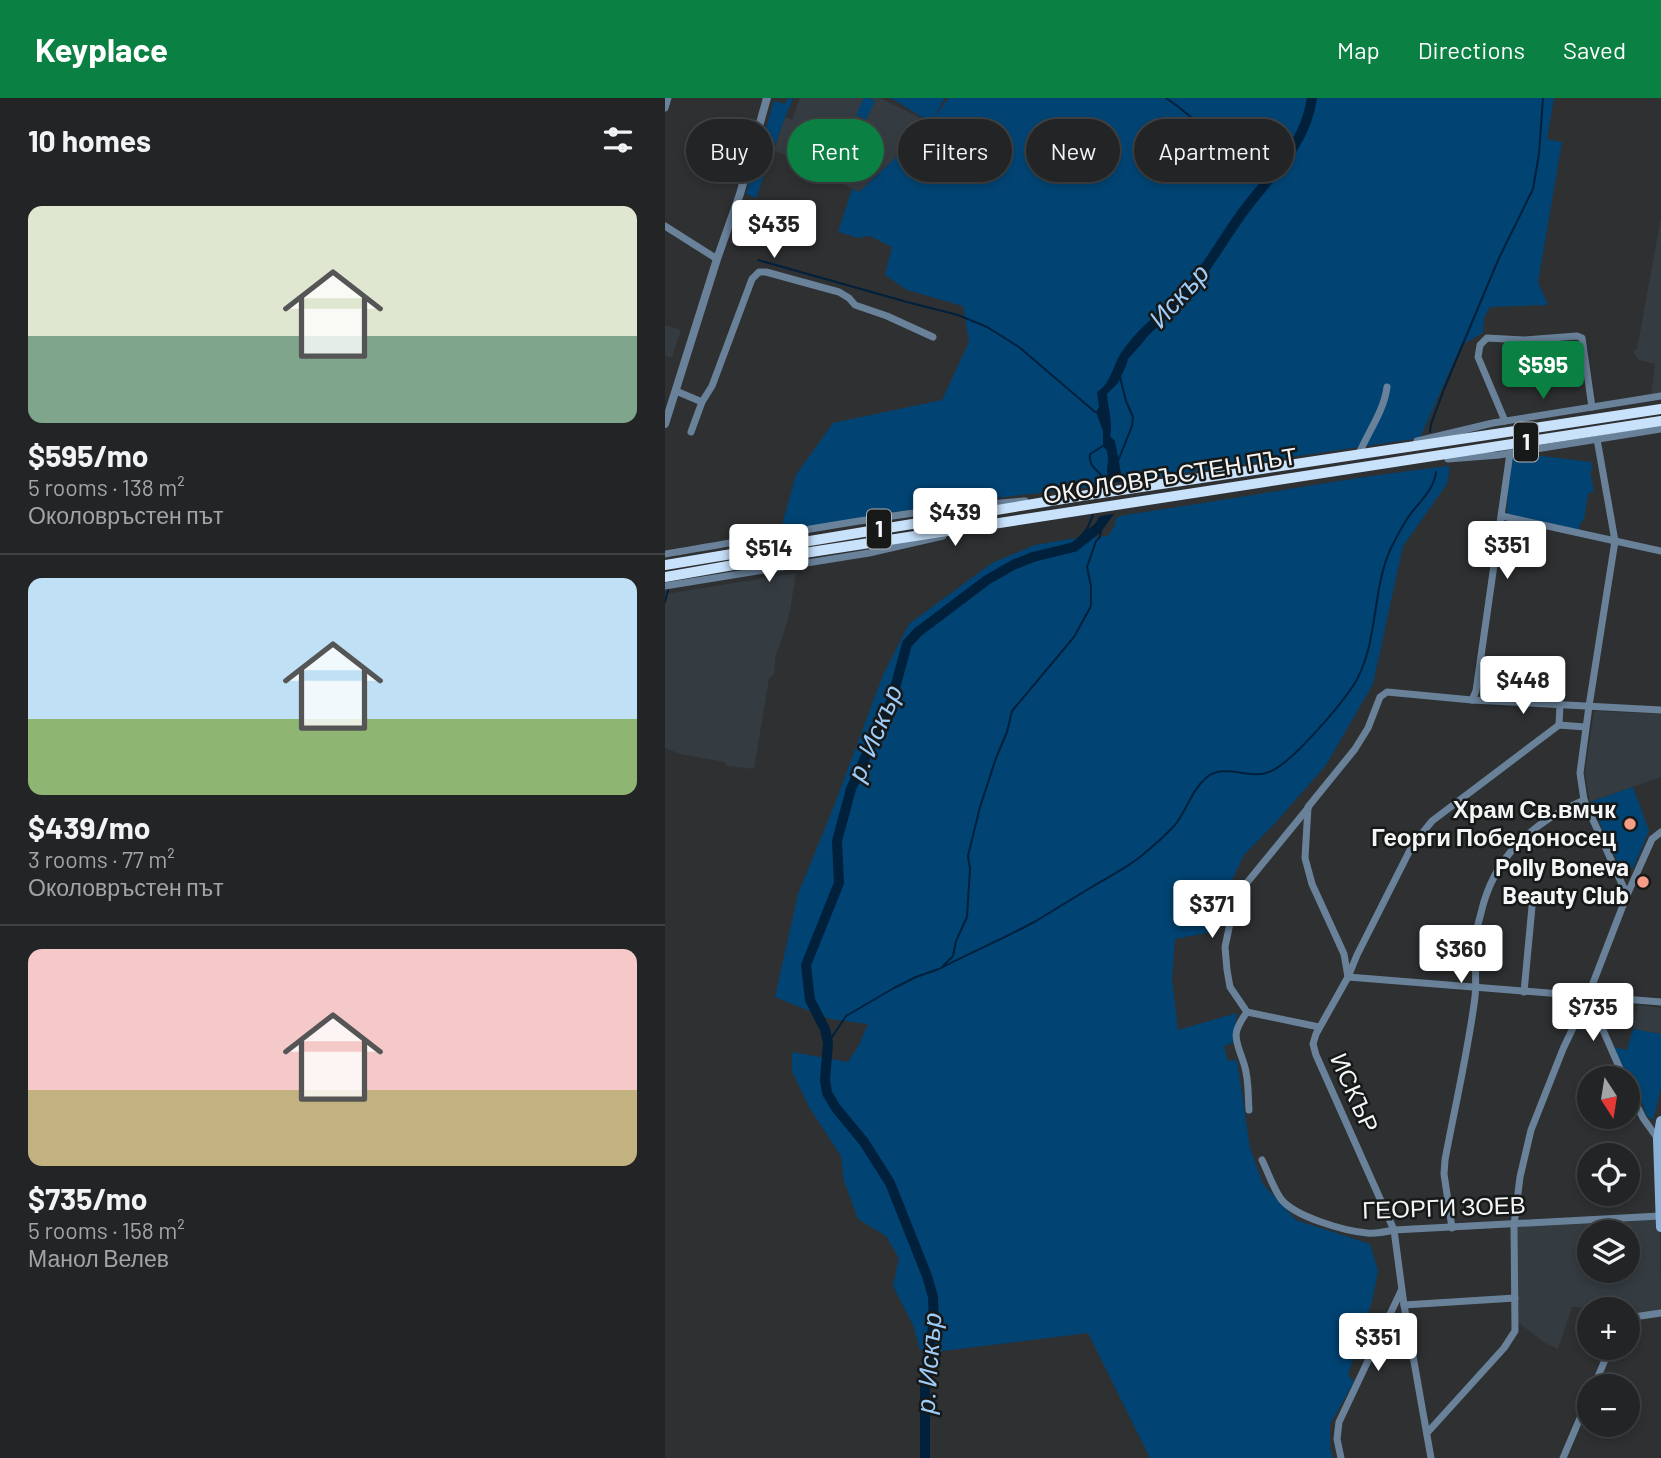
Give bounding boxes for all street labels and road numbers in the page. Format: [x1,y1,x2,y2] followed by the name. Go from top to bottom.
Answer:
[1514,422,1538,462] road number: 1
[1041,440,1299,509] street label: ОКОЛОВРЪСТЕН ПЪТ
[867,510,891,548] road number: 1
[1325,1048,1386,1136] street label: ИСКЪР
[1362,1189,1526,1224] street label: ГЕОРГИ ЗОЕВ

